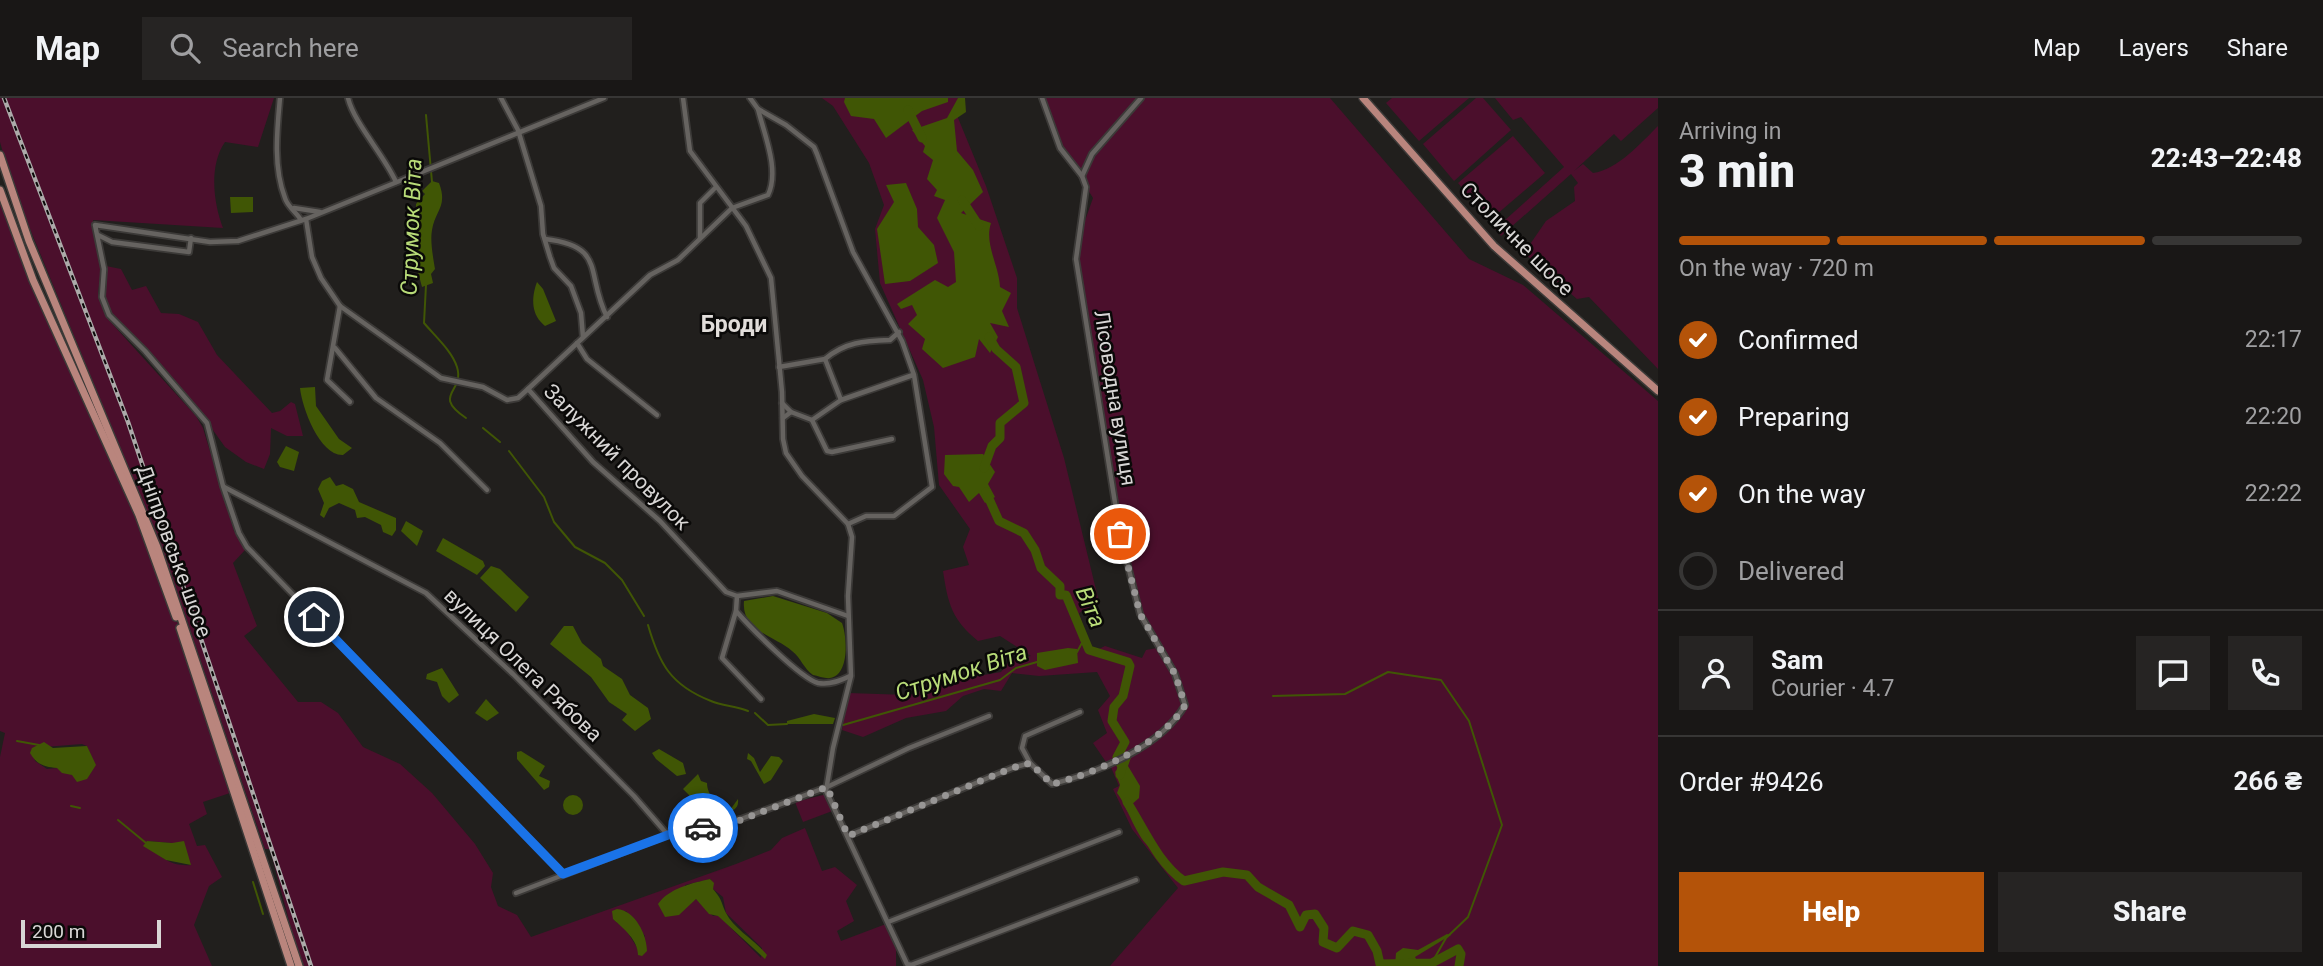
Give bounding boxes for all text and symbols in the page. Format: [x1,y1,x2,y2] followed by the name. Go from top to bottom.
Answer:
[142,17,632,80] search box
[35,29,100,68] text: Map
[166,29,204,67] icon: search
[222,33,359,63] text: Search here
[2033,34,2081,62] text: Map
[2119,34,2189,62] text: Layers
[2227,34,2288,62] text: Share
[1679,118,1782,145] text: Arriving in
[2151,143,2302,173] text: 22:43–22:48
[1679,144,1795,198] text: 3 min
[396,158,427,296] water label: Струмок Віта
[1455,177,1579,301] street label: Столичне шосе
[1679,255,1874,282] text: On the way · 720 m
[1089,309,1141,487] street label: Лісоводна вулиця
[701,311,767,338] district label: Броди
[1679,321,1717,359] icon: check
[1738,325,1859,355] text: Confirmed
[2245,326,2302,353] text: 22:17
[539,379,695,535] street label: Залужний провулок
[1679,398,1717,436] icon: check
[1738,402,1850,432] text: Preparing
[2245,403,2302,430] text: 22:20
[132,461,216,641] street label: Дніпровське шосе
[1679,475,1717,513] icon: check
[1738,479,1866,509] text: On the way
[2245,480,2302,507] text: 22:22
[1090,504,1150,564] pin
[1101,515,1139,553] icon: bag
[1738,556,1845,586] text: Delivered
[439,583,607,747] street label: вулиця Олега Рябова
[1070,583,1111,632] water label: Віта
[284,587,344,647] pin
[295,598,333,636] icon: home
[1679,636,1753,710] button: person
[2136,636,2210,710] button: chat
[2228,636,2302,710] button: phone
[892,638,1031,707] water label: Струмок Віта
[1771,645,1823,675] text: Sam
[1771,675,1894,702] text: Courier · 4.7
[2233,766,2302,796] text: 266 ₴
[1679,767,1824,797] text: Order #9426
[668,793,738,863] courier
[684,809,722,847] icon: car
[1679,872,1984,952] button: Help
[1998,872,2302,952] button: Share
[21,917,161,949] scale bar
[32,920,85,943] text: 200 m

